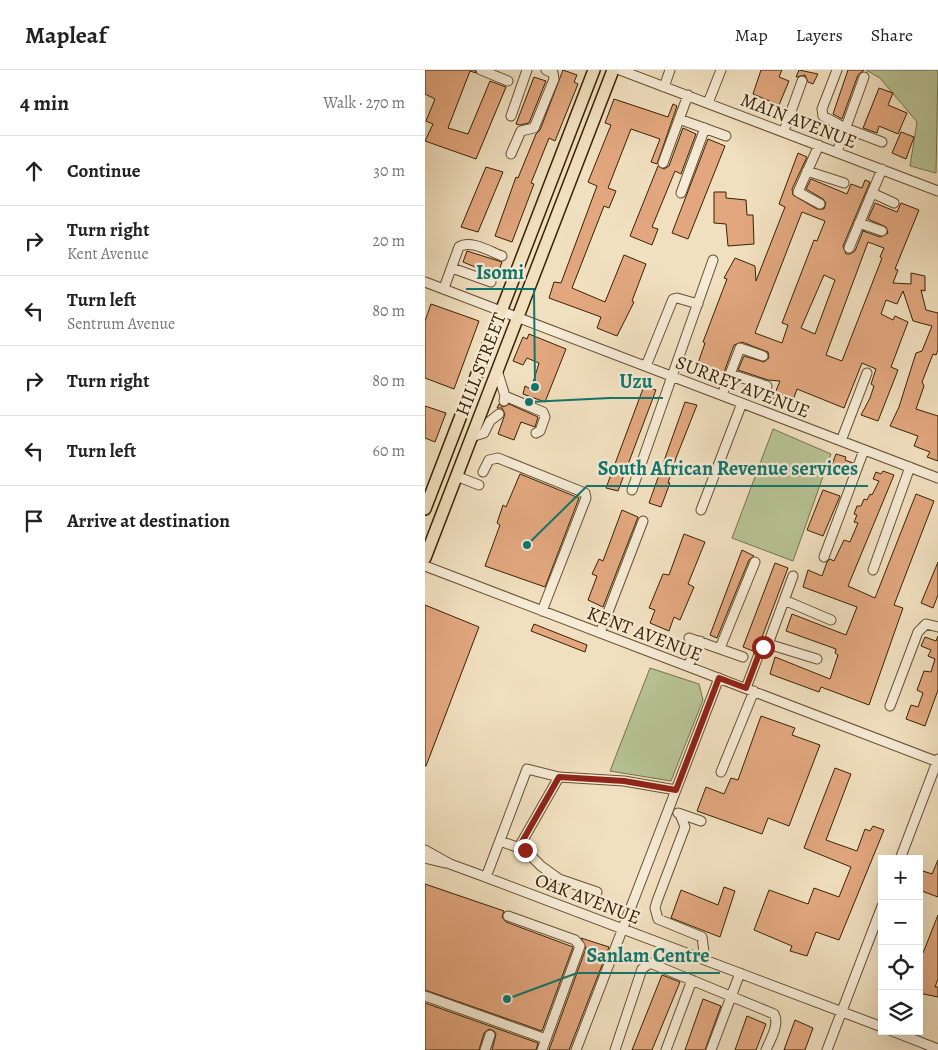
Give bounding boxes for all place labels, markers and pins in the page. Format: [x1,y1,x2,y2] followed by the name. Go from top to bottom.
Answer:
[466,254,534,289] callout: Isomi
[610,363,663,398] callout: Uzu
[587,451,868,486] callout: South African Revenue services
[577,938,720,973] callout: Sanlam Centre

